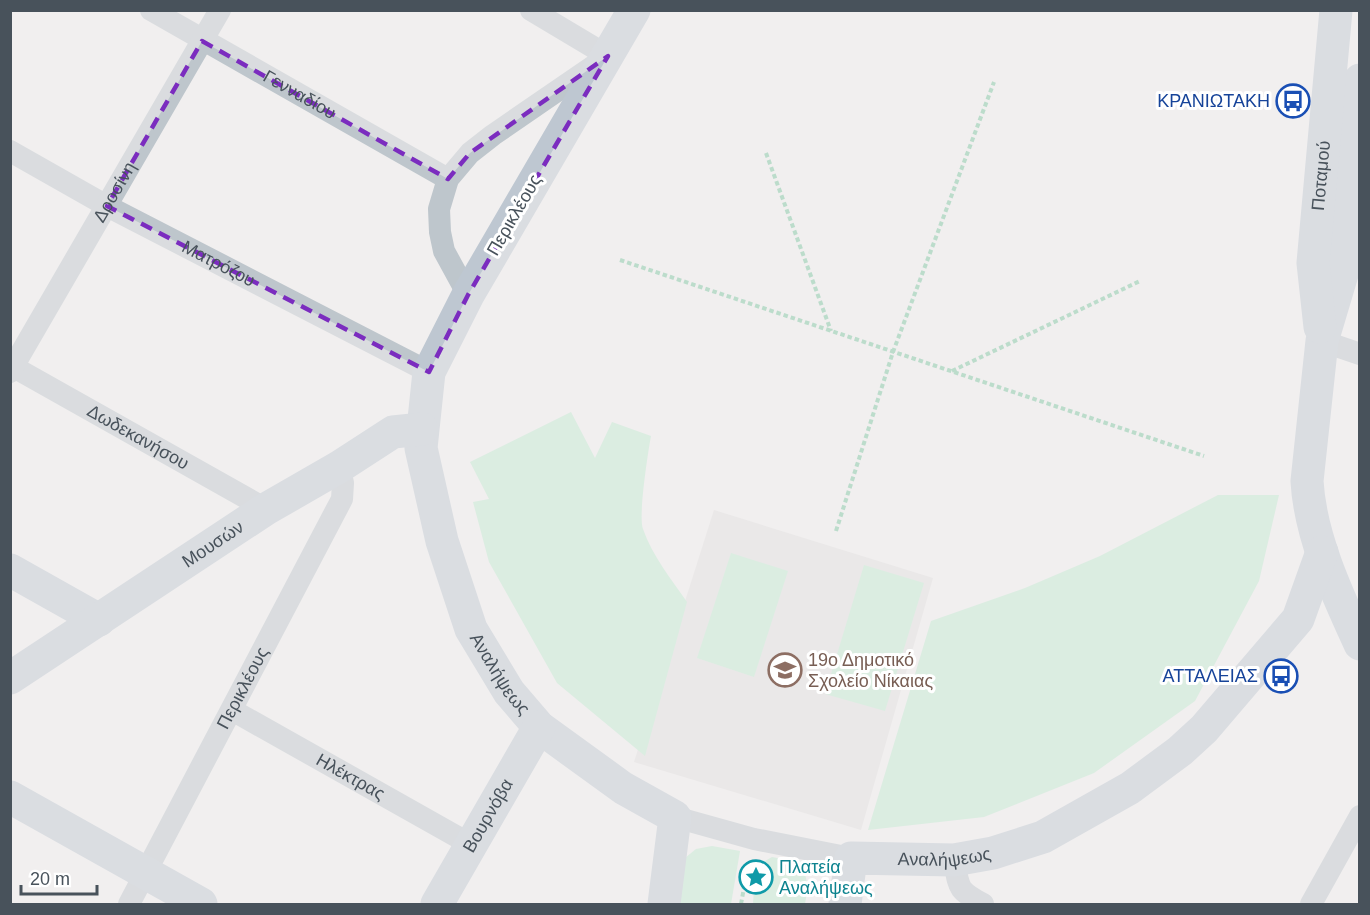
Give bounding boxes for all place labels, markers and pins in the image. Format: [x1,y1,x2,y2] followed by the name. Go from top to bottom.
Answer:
[1275,83,1311,119] bus stop icon: ΚΡΑΝΙΩΤΑΚΗ
[1157,91,1270,111] place label: ΚΡΑΝΙΩΤΑΚΗ
[808,650,933,691] place label: 19ο Δημοτικό Σχολείο Νίκαιας
[767,652,803,688] school or university icon: 19ο Δημοτικό Σχολείο Νίκαιας
[1263,658,1299,694] bus stop icon: ΑΤΤΑΛΕΙΑΣ
[1163,666,1258,686] place label: ΑΤΤΑΛΕΙΑΣ
[779,857,873,898] place label: Πλατεία Αναλήψεως
[738,859,774,895] place icon: Πλατεία Αναλήψεως

